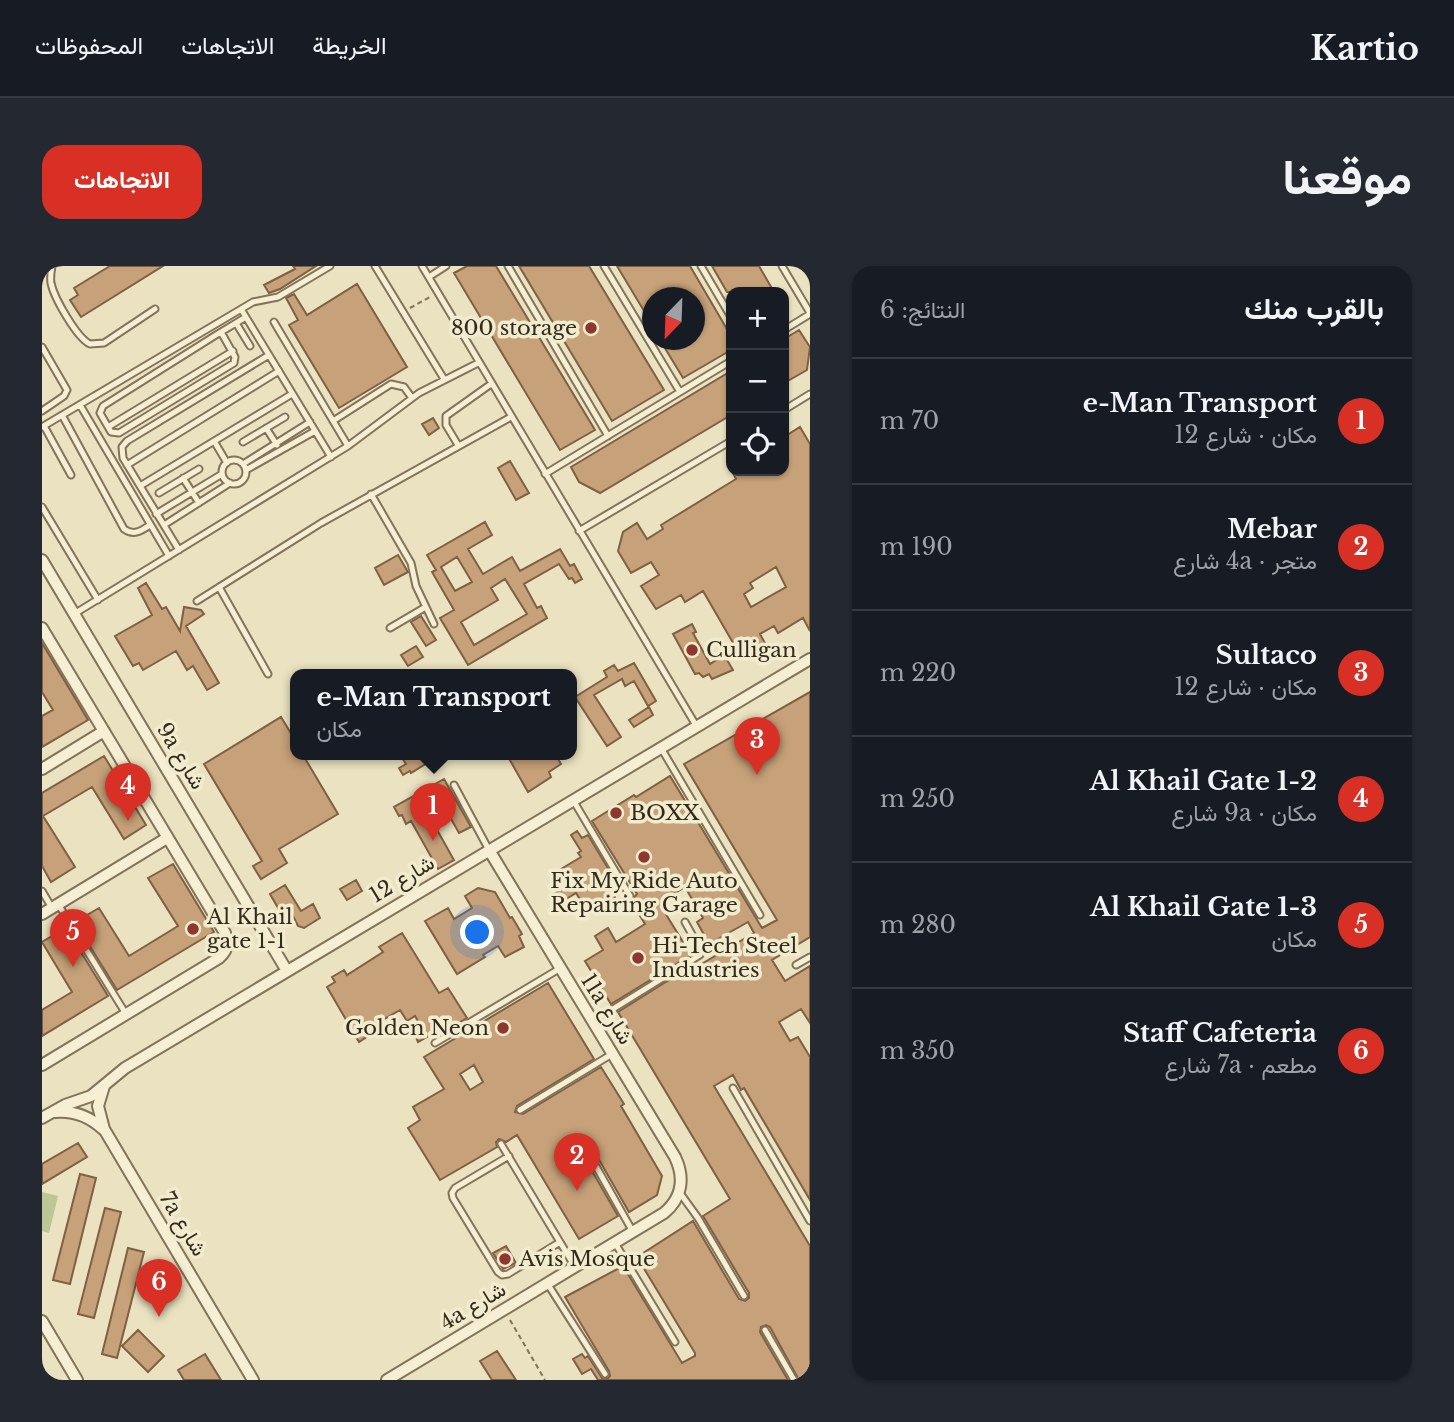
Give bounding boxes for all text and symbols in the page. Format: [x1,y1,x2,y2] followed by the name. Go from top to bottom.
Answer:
[1310,28,1419,69] text: Kartio
[35,31,143,60] text: المحفوظات
[181,31,274,60] text: الاتجاهات
[312,31,387,60] text: الخريطة
[42,145,202,219] button: الاتجاهات
[1282,146,1412,207] text: موقعنا
[642,287,705,350] north arrow
[726,287,789,476] map controls
[726,287,789,350] button: +
[1244,290,1384,327] text: بالقرب منك
[880,296,965,324] text: النتائج: 6
[451,315,577,341] place label: 800 storage
[583,320,599,336] marker: 800 storage
[726,350,789,413] button: −
[1083,387,1317,419] text: e-Man Transport
[880,407,939,435] text: 70 m
[1356,407,1366,435] text: 1
[726,413,789,476] button: locate
[1174,421,1317,449] text: مكان · شارع 12
[1227,513,1317,545] text: Mebar
[880,533,953,561] text: 190 m
[1354,533,1369,561] text: 2
[1173,547,1317,575] text: متجر · 4a شارع
[706,637,796,663] place label: Culligan
[1216,639,1317,671] text: Sultaco
[684,642,700,658] marker: Culligan
[880,659,956,687] text: 220 m
[1354,659,1368,687] text: 3
[290,669,577,760] popup
[1174,673,1317,701] text: مكان · شارع 12
[316,681,551,713] text: e-Man Transport
[316,715,362,743] text: مكان
[734,717,780,775] pin: 3
[150,718,211,795] street label: 9a شارع
[105,763,151,821] pin: 4
[1090,765,1317,797] text: Al Khail Gate 1-2
[410,783,456,841] pin: 1
[880,785,955,813] text: 250 m
[1353,785,1369,813] text: 4
[1171,799,1317,827] text: مكان · 9a شارع
[630,800,700,826] place label: BOXX
[608,805,624,821] marker: BOXX
[636,849,652,865] marker: Fix My Ride Auto Repairing Garage
[365,850,439,909] street label: شارع 12
[550,868,738,918] place label: Fix My Ride Auto Repairing Garage
[1090,891,1317,923] text: Al Khail Gate 1-3
[206,904,293,954] place label: Al Khail gate 1-1
[50,909,96,967] pin: 5
[880,911,956,939] text: 280 m
[1354,911,1368,939] text: 5
[460,915,494,949] your location
[185,921,201,937] marker: Al Khail gate 1-1
[1271,925,1317,953] text: مكان
[652,933,797,983] place label: Hi-Tech Steel Industries
[630,950,646,966] marker: Hi-Tech Steel Industries
[574,969,639,1050] street label: 11a شارع
[345,1015,489,1041] place label: Golden Neon
[1123,1017,1317,1049] text: Staff Cafeteria
[495,1020,511,1036] marker: Golden Neon
[880,1037,955,1065] text: 350 m
[1353,1037,1369,1065] text: 6
[1165,1051,1317,1079] text: مطعم · 7a شارع
[554,1133,600,1191] pin: 2
[153,1187,212,1261] street label: 7a شارع
[518,1246,655,1272] place label: Avis Mosque
[497,1251,513,1267] marker: Avis Mosque
[136,1259,182,1317] pin: 6
[435,1276,511,1337] street label: 4a شارع

